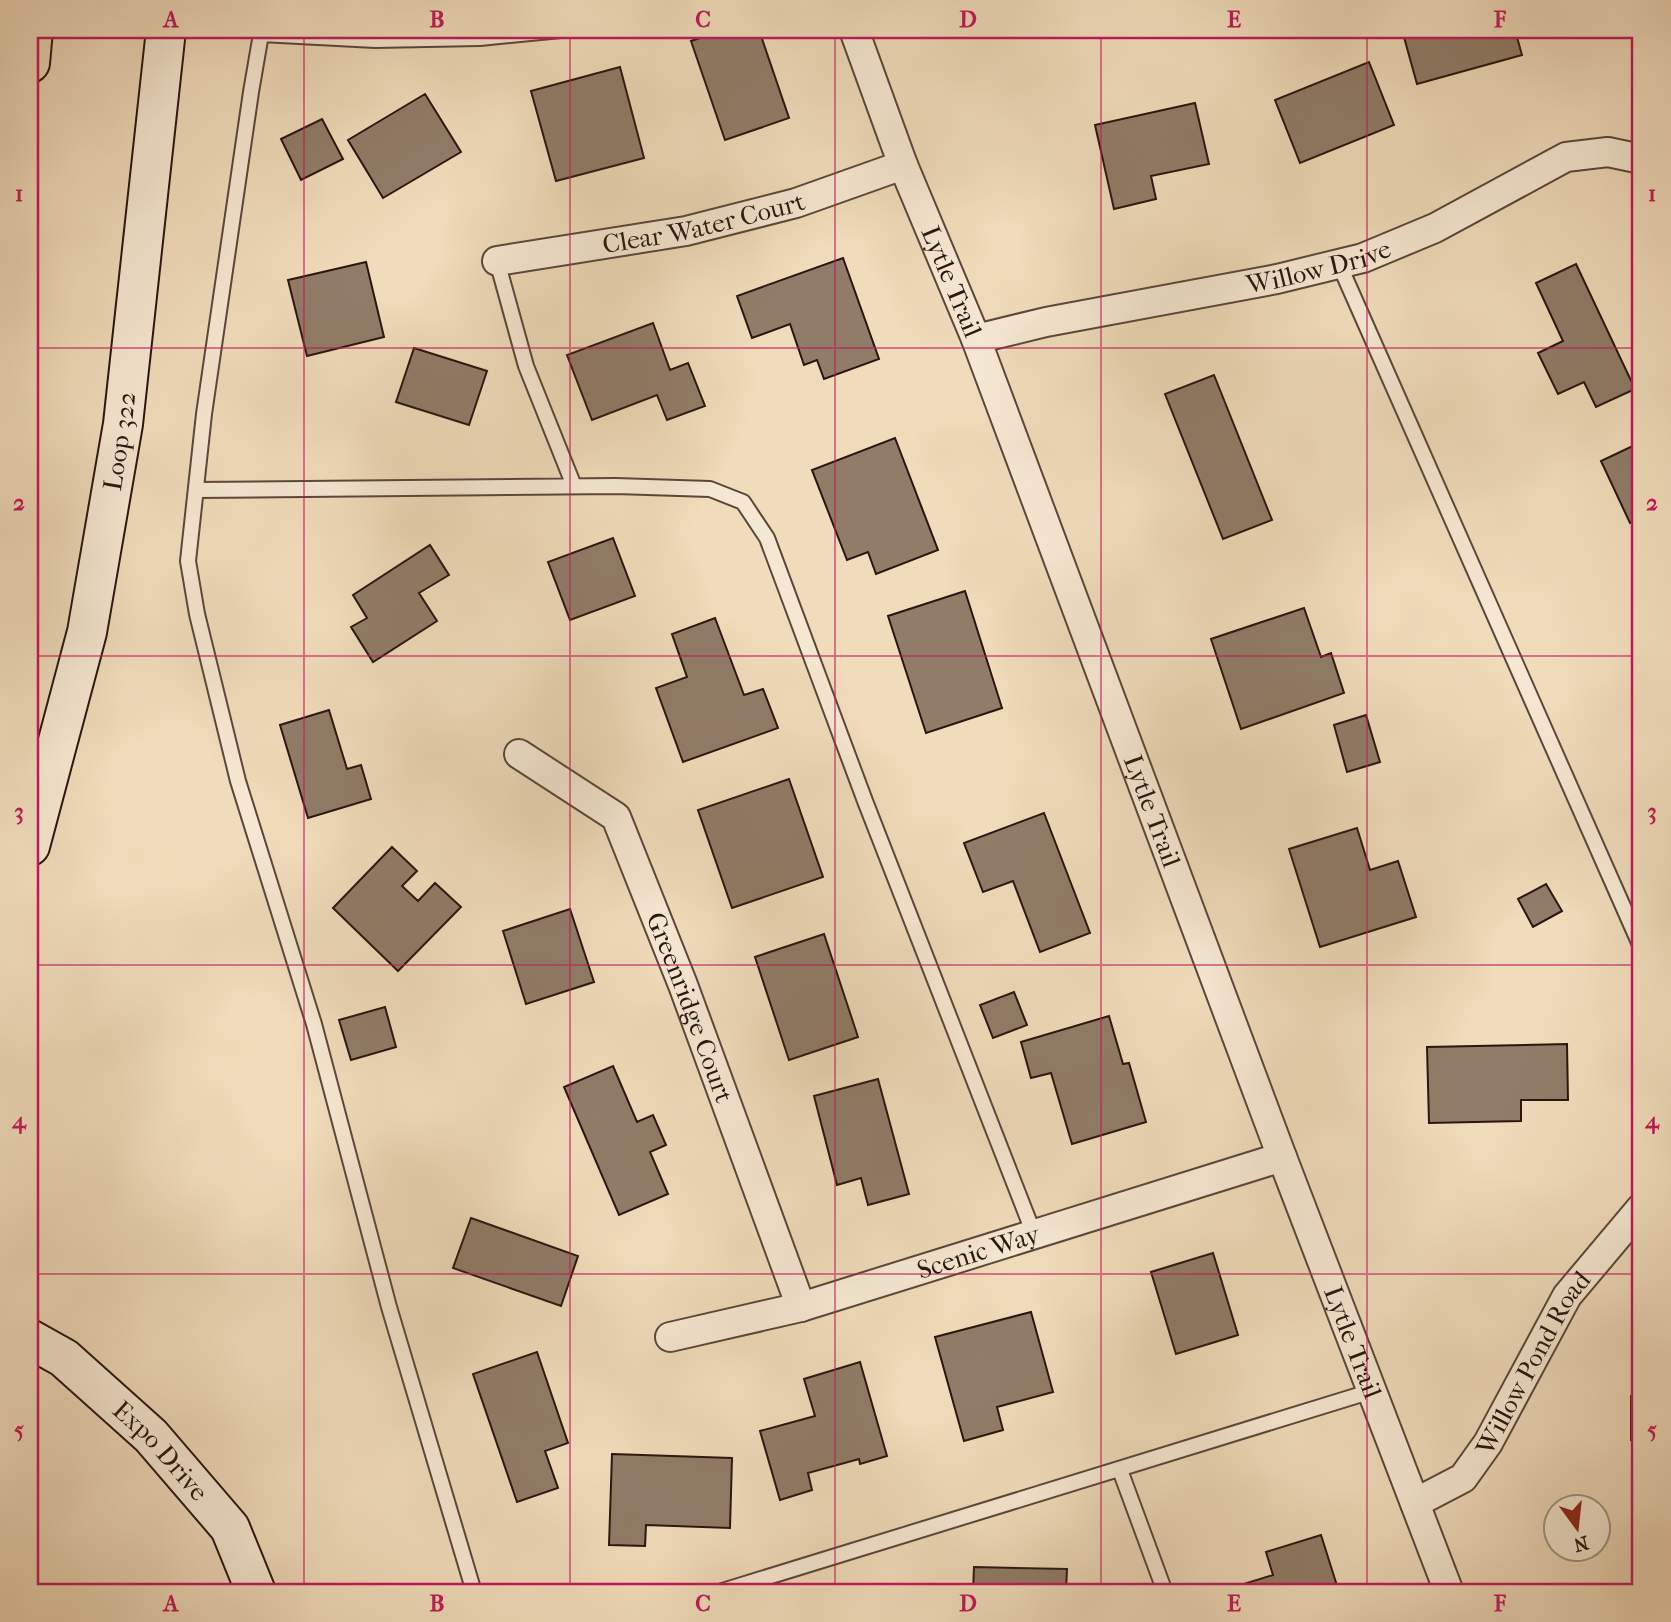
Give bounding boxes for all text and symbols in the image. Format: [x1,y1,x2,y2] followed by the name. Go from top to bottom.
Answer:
[162,6,180,33] text: A
[430,6,445,33] text: B
[695,6,711,33] text: C
[959,6,977,33] text: D
[1227,6,1241,33] text: E
[1493,6,1507,33] text: F
[15,180,23,207] text: 1
[1648,180,1656,207] text: 1
[600,185,810,260] street label: Clear Water Court
[915,221,989,342] street label: Lytle Trail
[1242,233,1396,300] street label: Willow Drive
[96,390,142,493] street label: Loop 322
[13,489,25,516] text: 2
[1646,489,1658,516] text: 2
[1117,750,1188,871] street label: Lytle Trail
[14,798,24,825] text: 3
[1647,798,1657,825] text: 3
[640,908,740,1107] street label: Greenridge Court
[11,1107,27,1134] text: 4
[1644,1107,1660,1134] text: 4
[913,1218,1044,1285] street label: Scenic Way
[1469,1264,1597,1461] street label: Willow Pond Road
[1318,1282,1389,1403] street label: Lytle Trail
[107,1394,215,1507] street label: Expo Drive
[14,1416,24,1443] text: 5
[1647,1416,1657,1443] text: 5
[1542,1492,1612,1562] north arrow
[1571,1531,1591,1556] text: N
[162,1590,180,1617] text: A
[430,1590,445,1617] text: B
[695,1590,711,1617] text: C
[959,1590,977,1617] text: D
[1227,1590,1241,1617] text: E
[1493,1590,1507,1617] text: F

